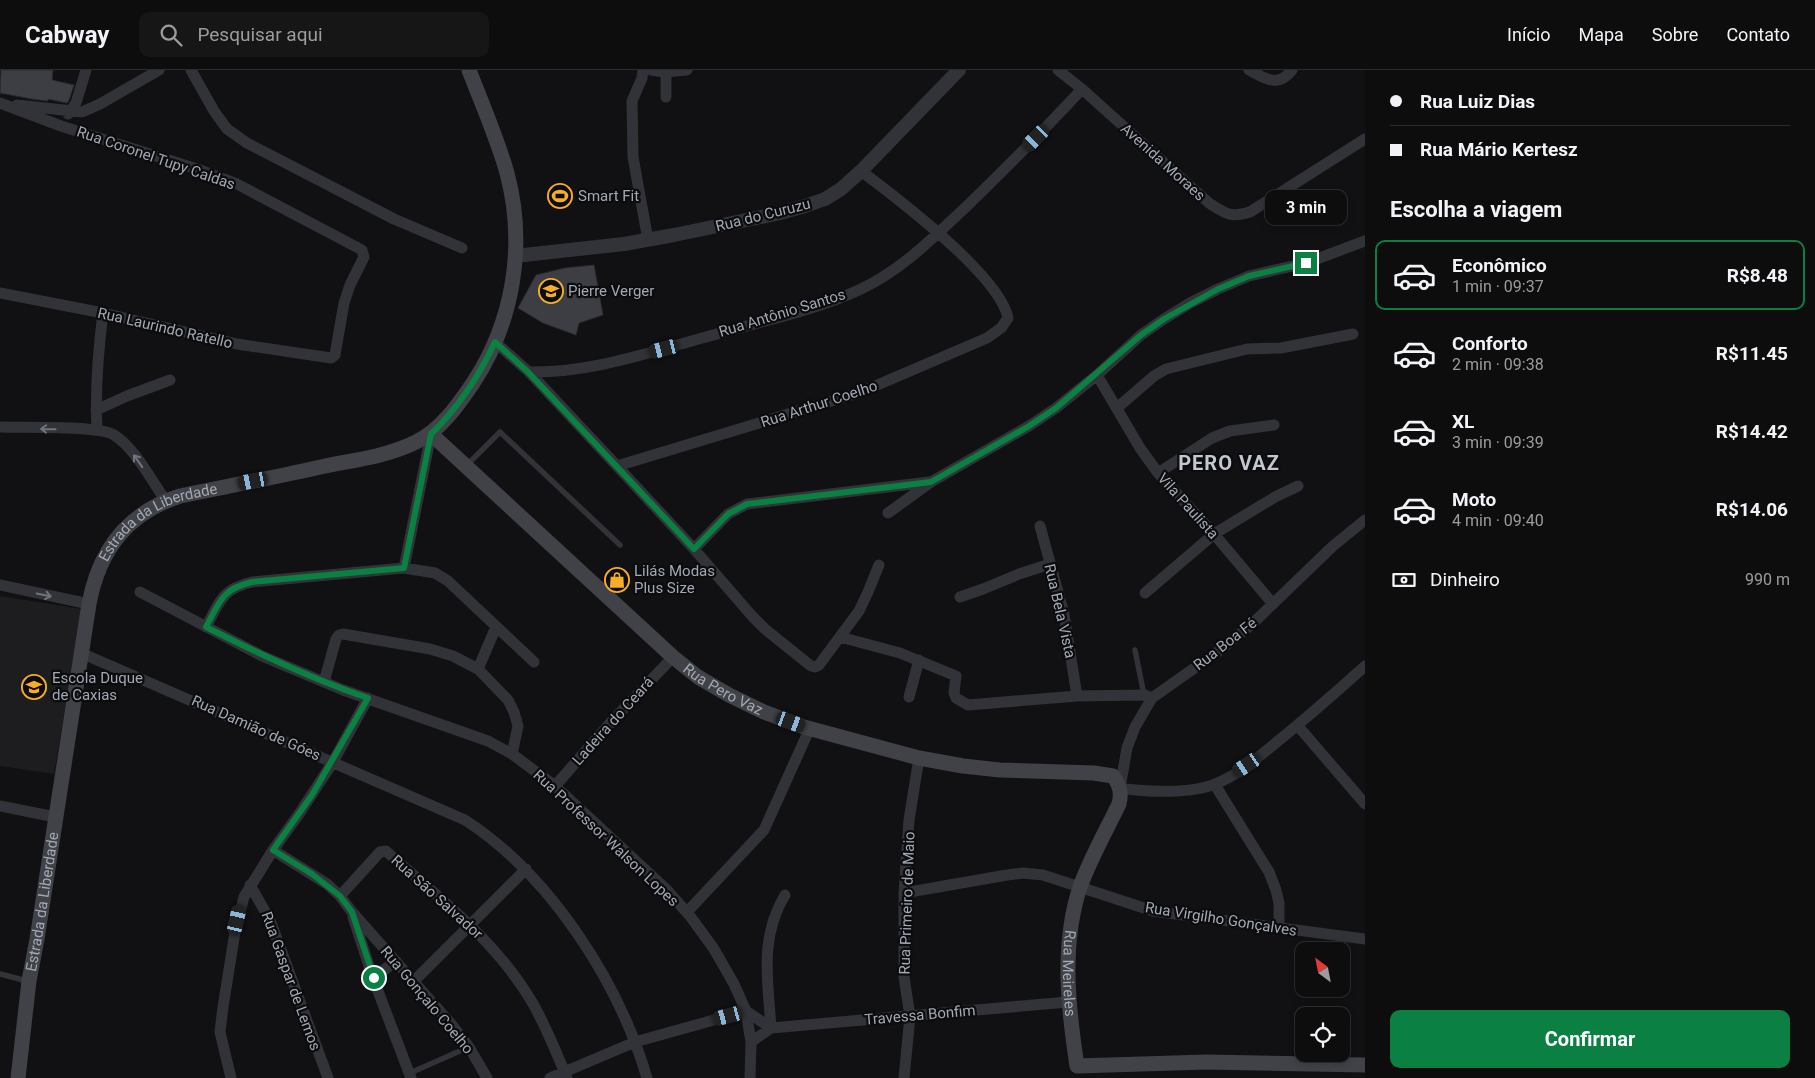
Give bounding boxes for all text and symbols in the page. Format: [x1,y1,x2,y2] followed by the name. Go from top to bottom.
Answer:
[139,12,489,57] search box
[25,21,109,49] text: Cabway
[157,21,185,49] icon: search
[197,23,323,46] text: Pesquisar aqui
[1507,24,1550,45] text: Início
[1578,24,1624,45] text: Mapa
[1652,24,1698,45] text: Sobre
[1726,24,1790,45] text: Contato
[1420,90,1535,113] text: Rua Luiz Dias
[1117,119,1209,205] street label: Avenida Moraes
[75,122,237,194] street label: Rua Coronel Tupy Caldas
[1020,122,1051,154] car
[1420,138,1578,161] text: Rua Mário Kertesz
[547,183,573,209] sports icon: Smart Fit
[578,187,639,205] place label: Smart Fit
[1265,190,1347,226] callout: 3 min
[714,195,812,235] street label: Rua do Curuzu
[1390,197,1562,222] text: Escolha a viagem
[1286,198,1326,217] text: 3 min
[1295,252,1317,274] route end
[1392,253,1437,298] icon: car
[1452,254,1547,277] text: Econômico
[1727,264,1788,287] text: R$8.48
[1452,277,1544,296] text: 1 min · 09:37
[538,278,564,304] school or university icon: Pierre Verger
[568,282,654,300] place label: Pierre Verger
[717,285,847,341] street label: Rua Antônio Santos
[96,304,234,352] street label: Rua Laurindo Ratello
[1392,331,1437,376] icon: car
[1452,332,1528,355] text: Conforto
[647,338,680,360] car
[1716,342,1788,365] text: R$11.45
[1452,355,1544,374] text: 2 min · 09:38
[758,377,880,431] street label: Rua Arthur Coelho
[1392,409,1437,454] icon: car
[1452,410,1474,433] text: XL
[1716,420,1788,443] text: R$14.42
[41,424,57,433] one-way arrow
[1452,433,1544,452] text: 3 min · 09:39
[1178,451,1280,475] district label: PERO VAZ
[133,454,143,468] one-way arrow
[1154,469,1222,543] street label: Vila Paulista
[236,471,269,491] car
[95,480,219,564] street label: Estrada da Liberdade
[1392,487,1437,532] icon: car
[1452,488,1496,511] text: Moto
[1716,498,1788,521] text: R$14.06
[1452,511,1544,530] text: 4 min · 09:40
[634,562,715,597] place label: Lilás Modas Plus Size
[1040,562,1080,660] street label: Rua Bela Vista
[1390,566,1418,594] icon: cash
[604,567,630,593] shop icon: Lilás Modas Plus Size
[1430,568,1500,591] text: Dinheiro
[1745,570,1790,589] text: 990 m
[36,591,52,600] one-way arrow
[1190,614,1260,674] street label: Rua Boa Fé
[679,660,766,719] street label: Rua Pero Vaz
[52,669,143,704] place label: Escola Duque de Caxias
[569,673,657,769] street label: Ladeira do Ceará
[21,674,47,700] school or university icon: Escola Duque de Caxias
[189,691,323,765] street label: Rua Damião de Góes
[774,710,807,734] car
[1230,750,1263,780] car
[530,766,682,910] street label: Rua Professor Walson Lopes
[22,831,62,973] street label: Estrada da Liberdade
[896,831,918,975] street label: Rua Primeiro de Maio
[388,851,486,943] street label: Rua São Salvador
[1144,898,1298,940] street label: Rua Virgilho Gonçalves
[226,904,247,936] car
[257,909,325,1053] street label: Rua Gaspar de Lemos
[1059,929,1079,1017] street label: Rua Meireles
[377,942,477,1058] street label: Rua Gonçalo Coelho
[1295,942,1350,998] north arrow
[1295,942,1350,1062] map controls
[363,967,385,989] route start
[864,1001,976,1029] street label: Travessa Bonfim
[711,1005,744,1027] car
[1295,1007,1350,1062] button: locate
[1390,1010,1790,1068] button: Confirmar

